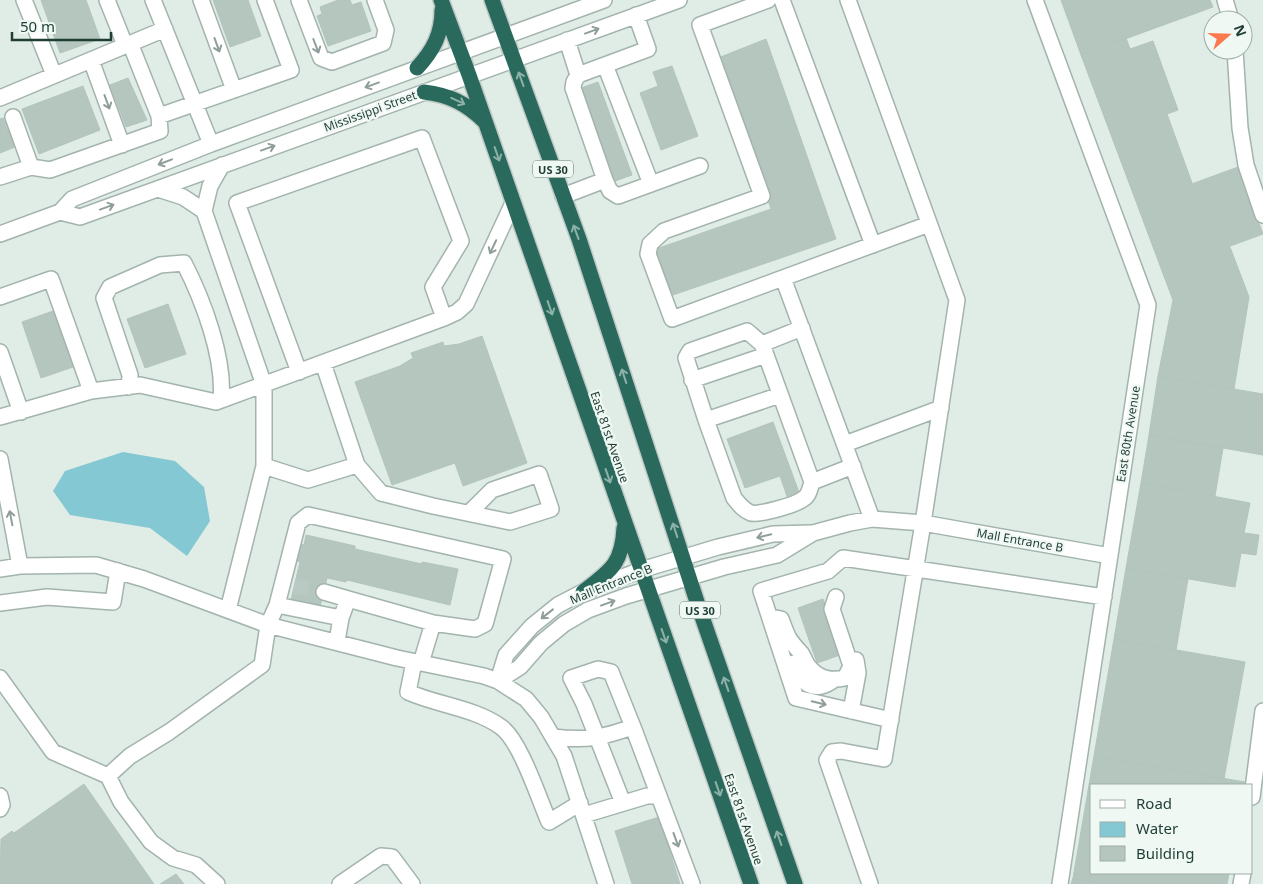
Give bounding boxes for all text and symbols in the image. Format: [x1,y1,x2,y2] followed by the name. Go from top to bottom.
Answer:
[12,10,111,42] scale bar
[1203,10,1253,60] north arrow
[20,16,55,36] text: 50 m
[1230,22,1252,39] text: N
[584,26,600,35] one-way arrow
[213,37,222,52] one-way arrow
[312,37,321,53] one-way arrow
[516,72,525,88] one-way arrow
[364,81,380,90] one-way arrow
[321,86,419,136] street label: Mississippi Street
[103,94,112,110] one-way arrow
[450,97,465,106] one-way arrow
[260,143,275,152] one-way arrow
[493,146,502,162] one-way arrow
[158,158,173,167] one-way arrow
[533,160,573,178] road number: US 30
[98,202,114,211] one-way arrow
[571,225,580,240] one-way arrow
[487,239,497,254] one-way arrow
[546,300,555,315] one-way arrow
[618,368,628,384] one-way arrow
[1112,384,1144,483] street label: East 80th Avenue
[586,389,634,485] street label: East 81st Avenue
[604,467,613,483] one-way arrow
[6,511,16,527] one-way arrow
[669,522,679,538] one-way arrow
[975,524,1065,556] street label: Mall Entrance B
[757,532,773,541] one-way arrow
[567,560,655,608] street label: Mall Entrance B
[600,598,615,607] one-way arrow
[680,602,720,618] road number: US 30
[541,609,554,620] one-way arrow
[660,627,669,643] one-way arrow
[721,677,730,693] one-way arrow
[811,699,827,708] one-way arrow
[720,771,768,867] street label: East 81st Avenue
[714,781,723,796] one-way arrow
[1090,784,1253,874] legend
[1136,793,1172,813] text: Road
[1136,818,1178,838] text: Water
[672,831,682,847] one-way arrow
[774,831,783,846] one-way arrow
[1136,843,1194,863] text: Building

